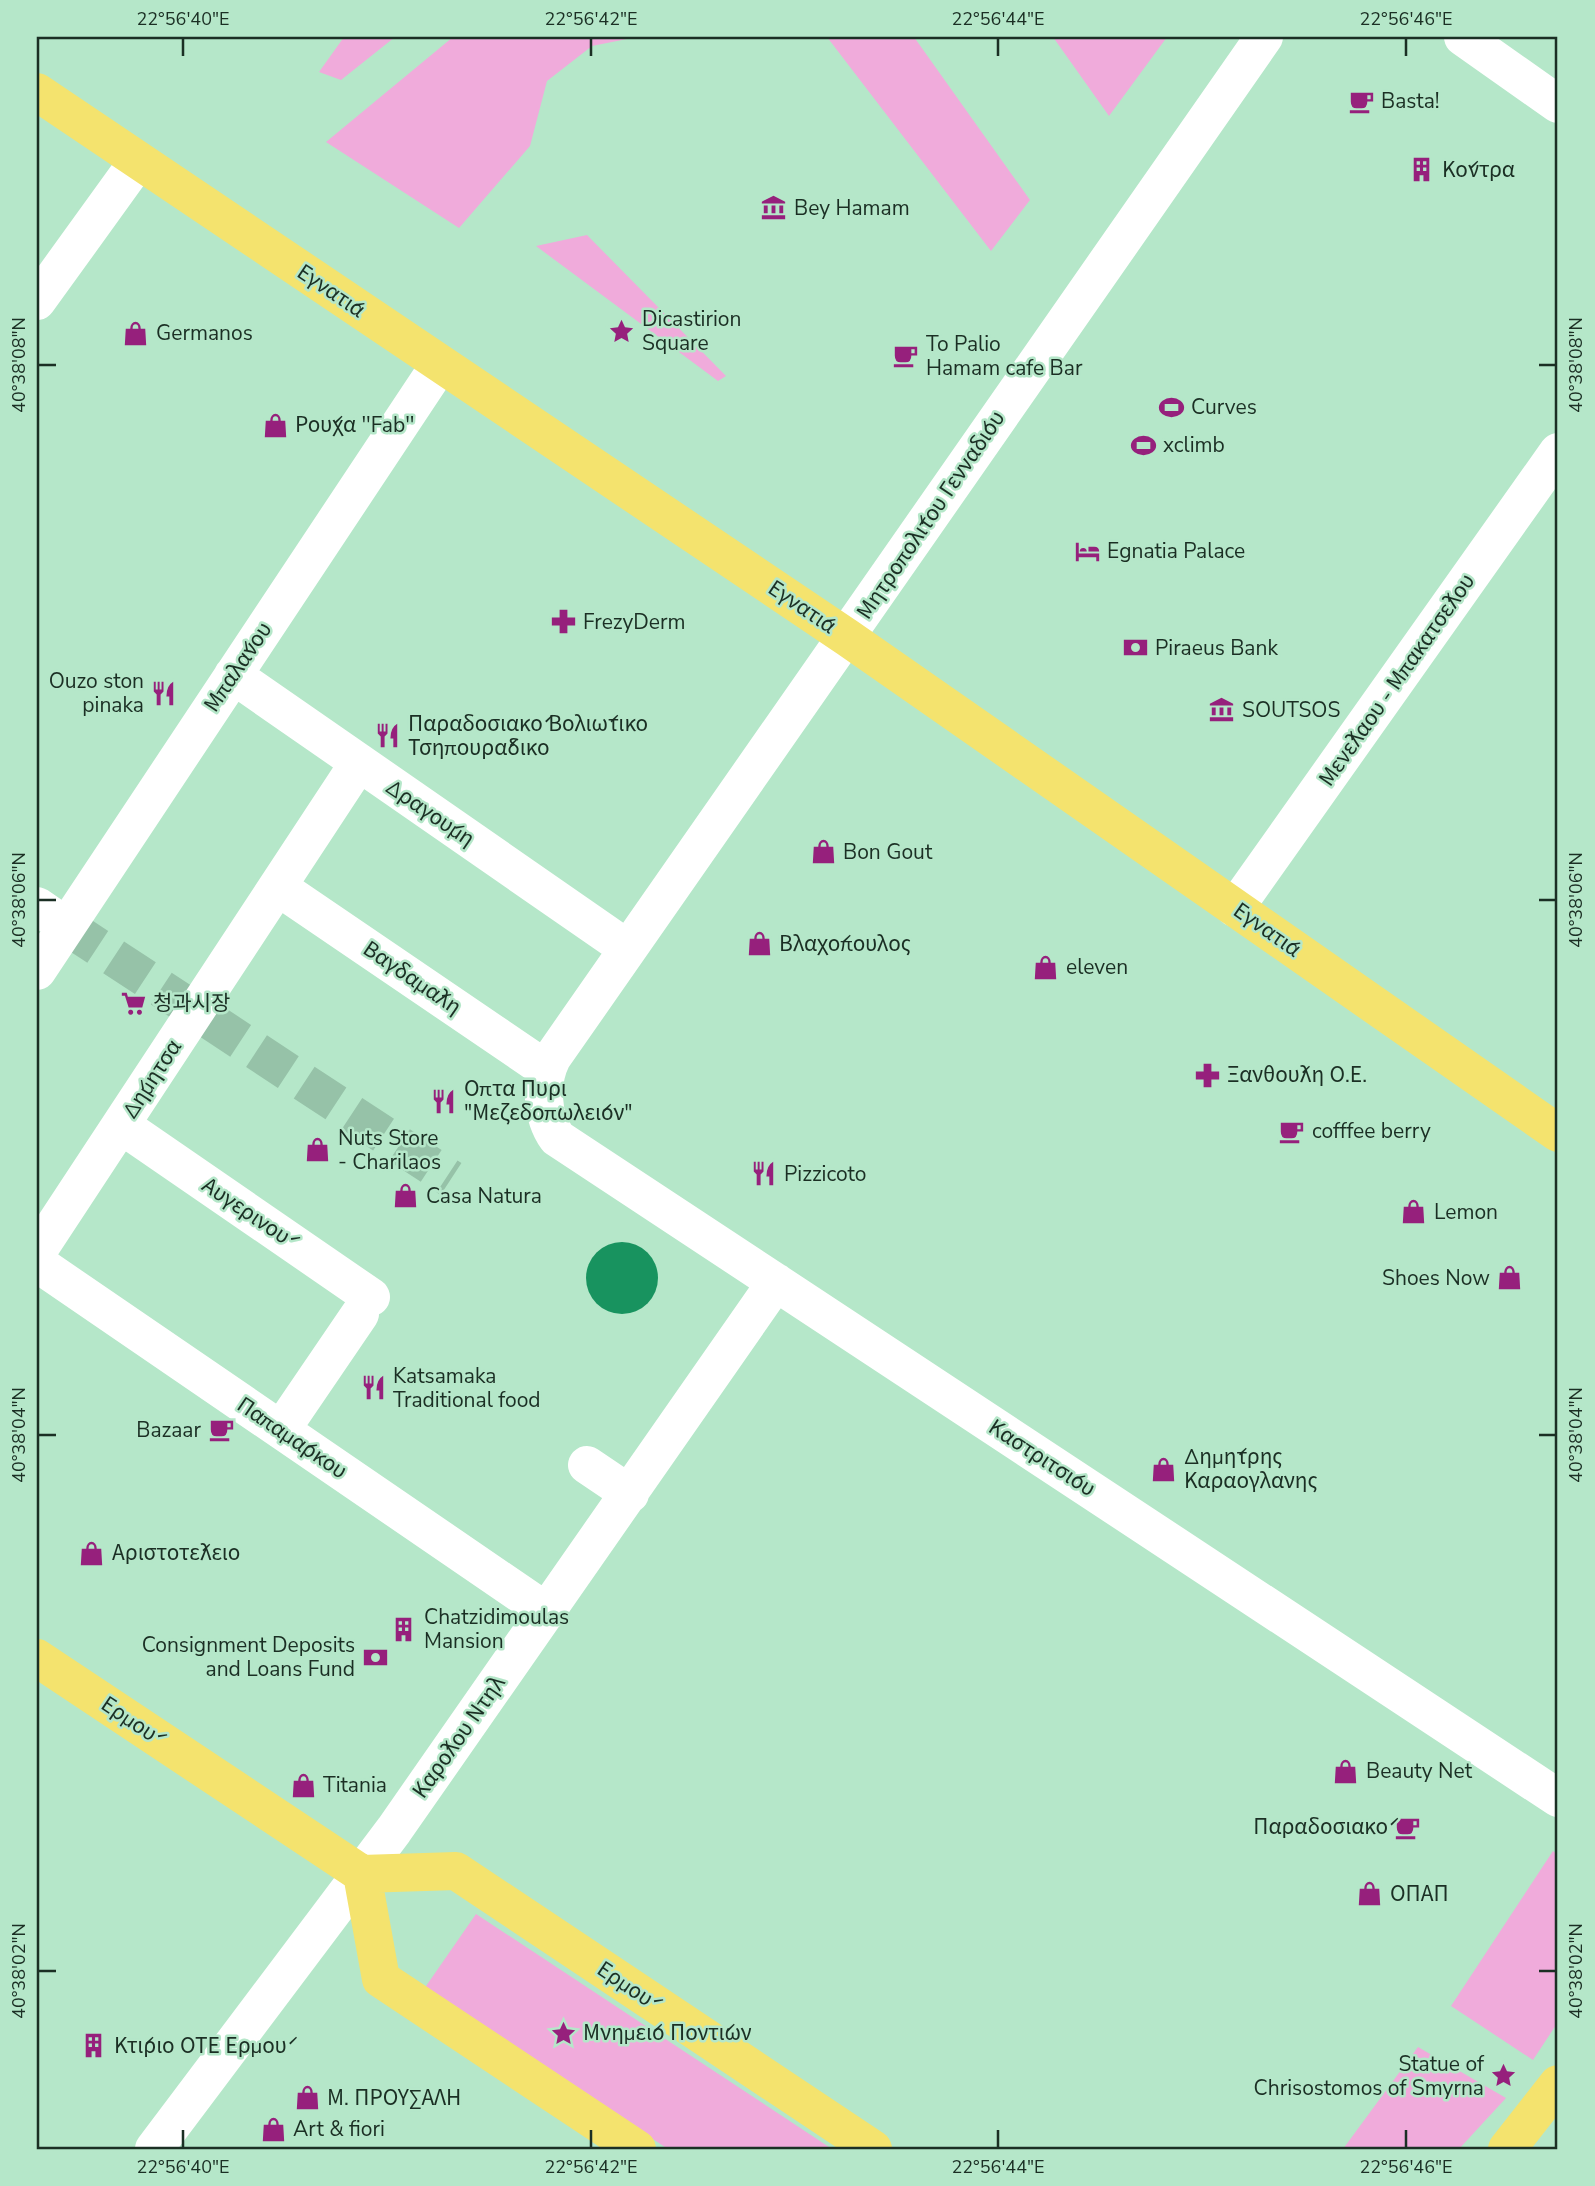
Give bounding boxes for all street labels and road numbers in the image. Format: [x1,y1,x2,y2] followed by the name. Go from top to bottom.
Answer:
[291,258,371,324] street label: Εγνατία
[851,405,1011,625] street label: Μητροπολίτου Γενναδίου
[1313,568,1481,792] street label: Μενέλαου - Μπακατσέλου
[762,574,842,640] street label: Εγνατία
[198,617,278,717] street label: Μπαλάνου
[380,773,480,853] street label: Δραγούμη
[1228,897,1306,963] street label: Εγνατία
[358,935,466,1021] street label: Βαγδαμάλη
[116,1034,188,1124] street label: Δήμητσα
[197,1171,304,1257] street label: Αυγερινού
[231,1391,353,1485] street label: Παπαμάρκου
[983,1413,1101,1503] street label: Καστριτσίου
[406,1670,512,1804] street label: Καρόλου Ντηλ
[96,1690,171,1754] street label: Ερμού
[592,1955,667,2019] street label: Ερμού

